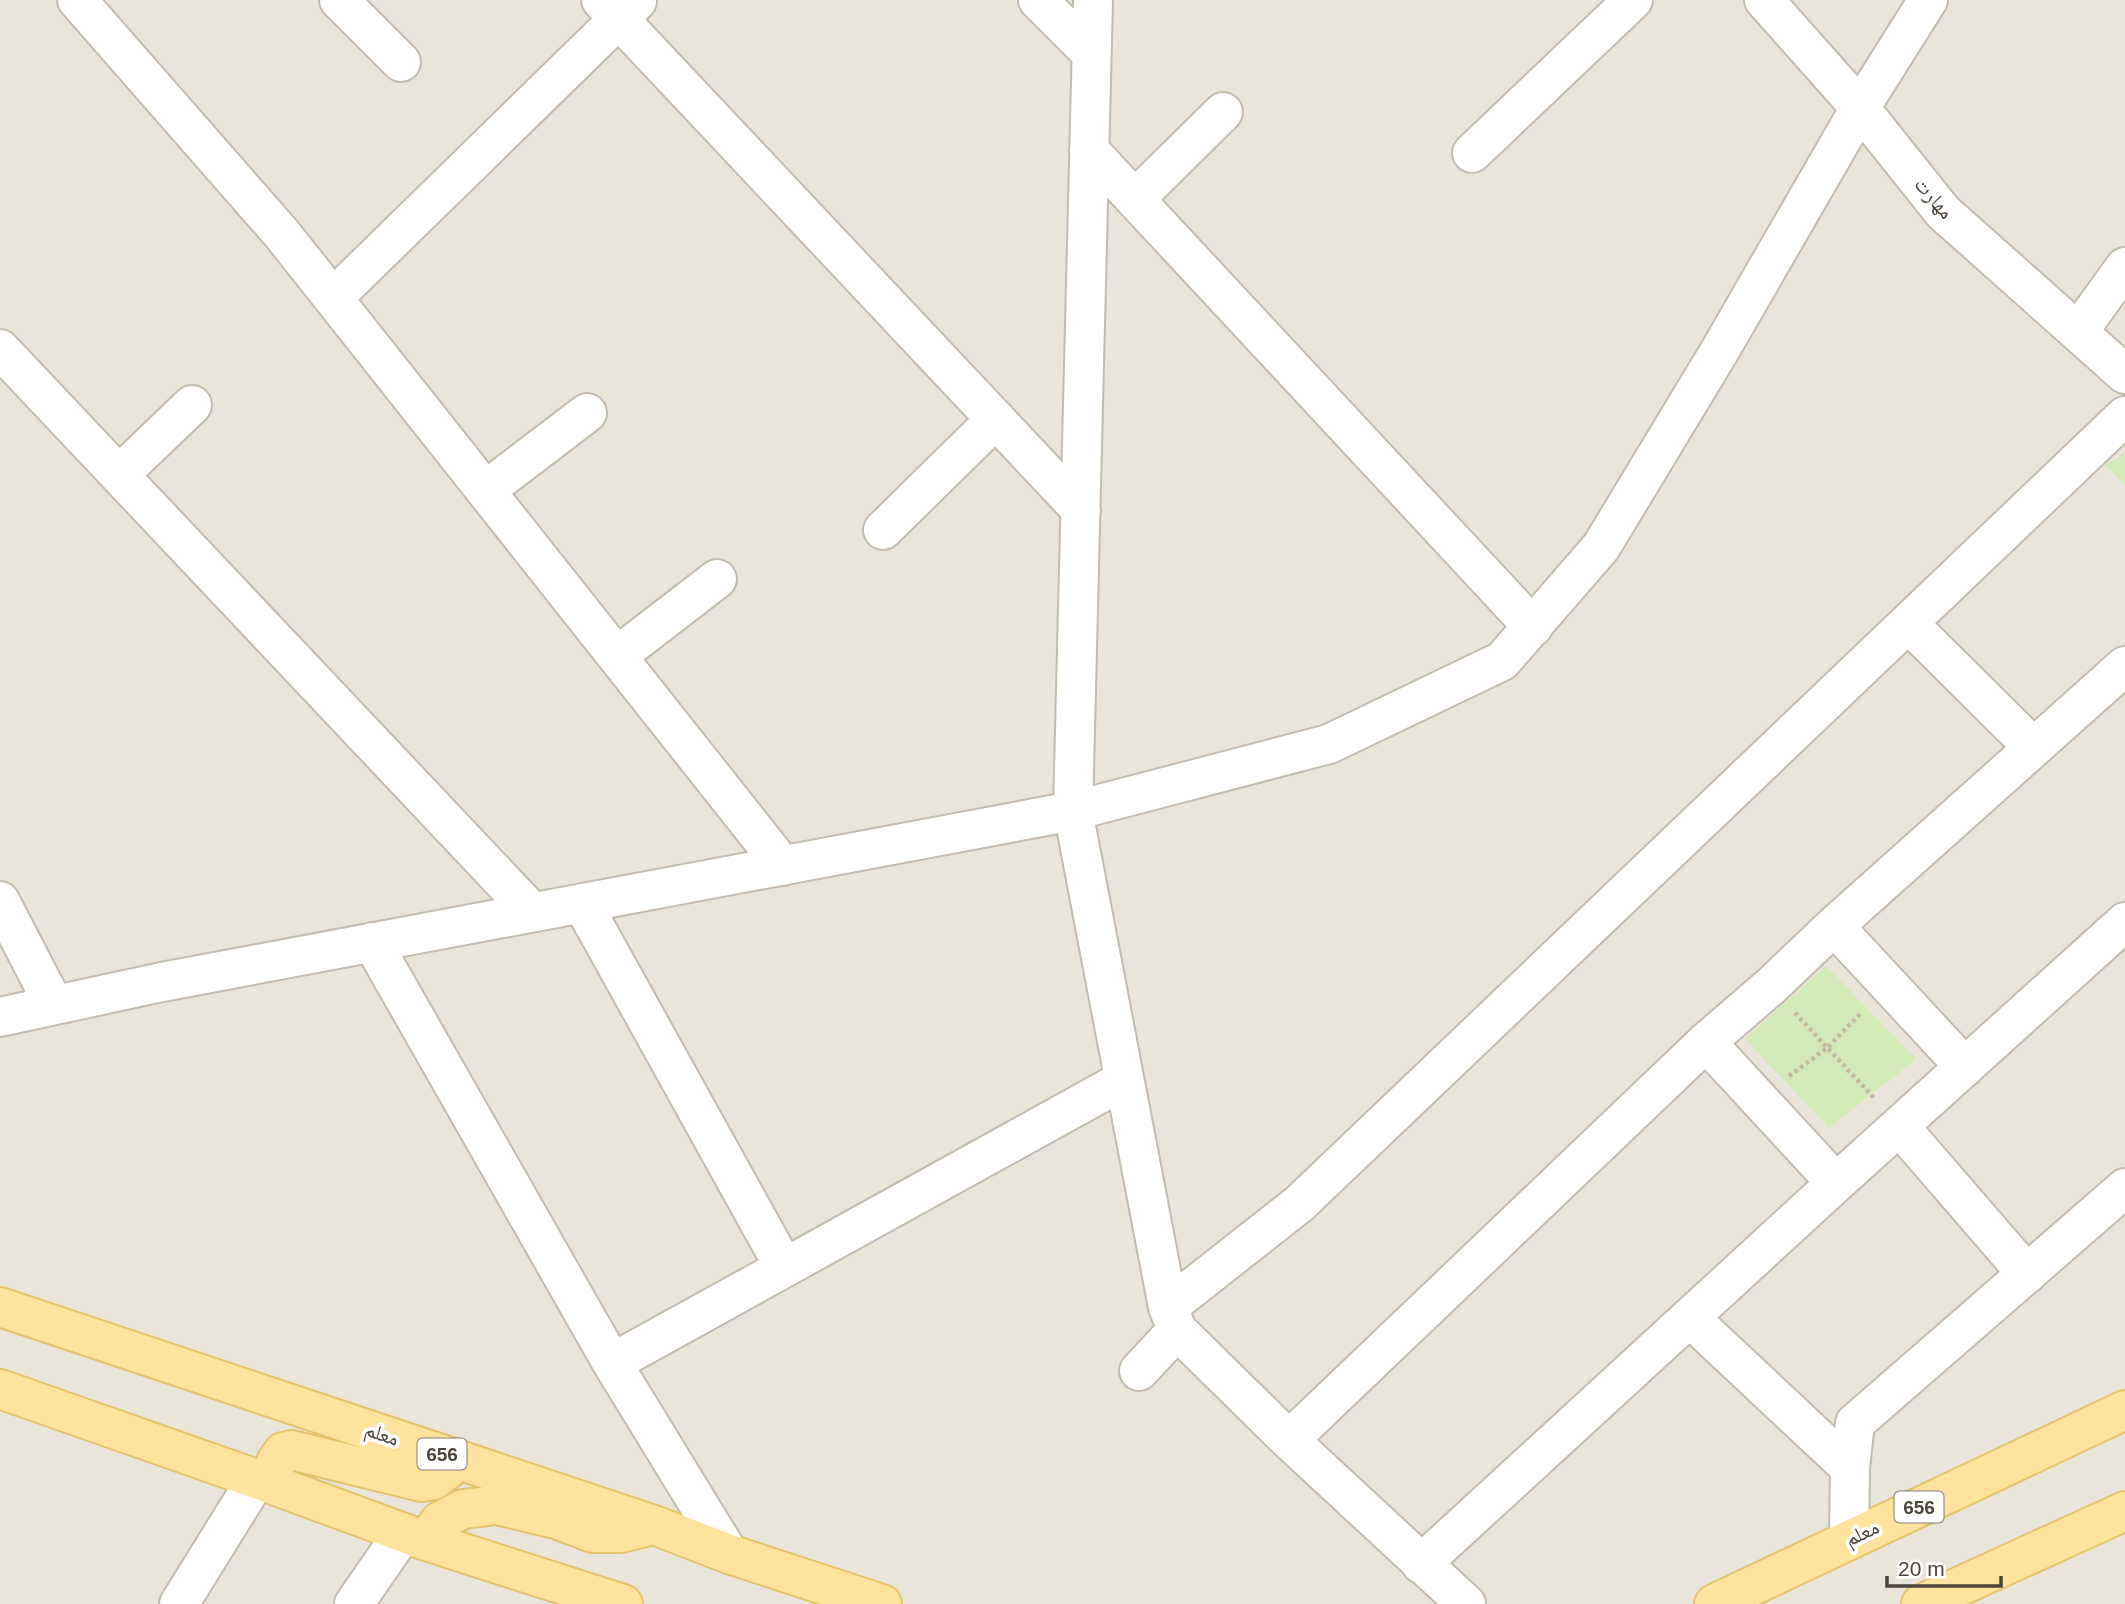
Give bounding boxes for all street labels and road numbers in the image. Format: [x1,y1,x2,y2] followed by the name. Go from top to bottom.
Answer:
[1909,172,1959,224] street label: مهارت
[361,1417,402,1453] street label: معلم
[418,1438,466,1470] road number: 656
[1895,1492,1944,1522] road number: 656
[1841,1515,1884,1553] street label: معلم

